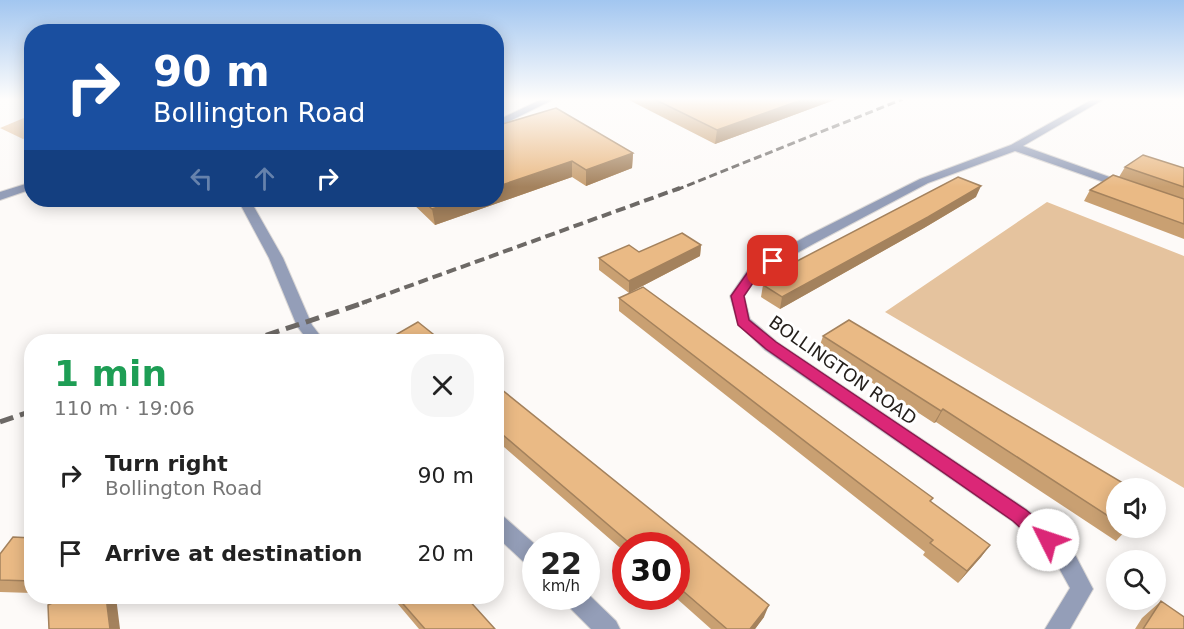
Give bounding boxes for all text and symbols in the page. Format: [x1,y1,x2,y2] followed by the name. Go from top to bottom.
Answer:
[153,47,270,96] text: 90 m
[54,48,132,126] icon: right
[153,97,365,128] text: Bollington Road
[185,162,218,195] icon: left
[248,162,281,195] icon: ahead
[311,162,344,195] icon: right
[747,235,798,286] pin
[756,244,789,277] icon: arrive
[765,311,921,429] street label: BOLLINGTON ROAD
[54,353,167,394] text: 1 min
[411,354,474,417] button: close
[54,396,195,420] text: 110 m · 19:06
[105,451,228,476] text: Turn right
[54,459,87,492] icon: right
[418,463,474,488] text: 90 m
[105,476,262,500] text: Bollington Road
[1106,478,1166,610] map controls
[1106,478,1166,538] button: sound
[1016,508,1080,572] position arrow
[612,532,690,610] speed limit sign: 30
[54,537,87,570] icon: arrive
[105,541,362,566] text: Arrive at destination
[418,541,474,566] text: 20 m
[540,546,582,581] text: 22
[1106,550,1166,610] button: search
[542,577,580,595] text: km/h

